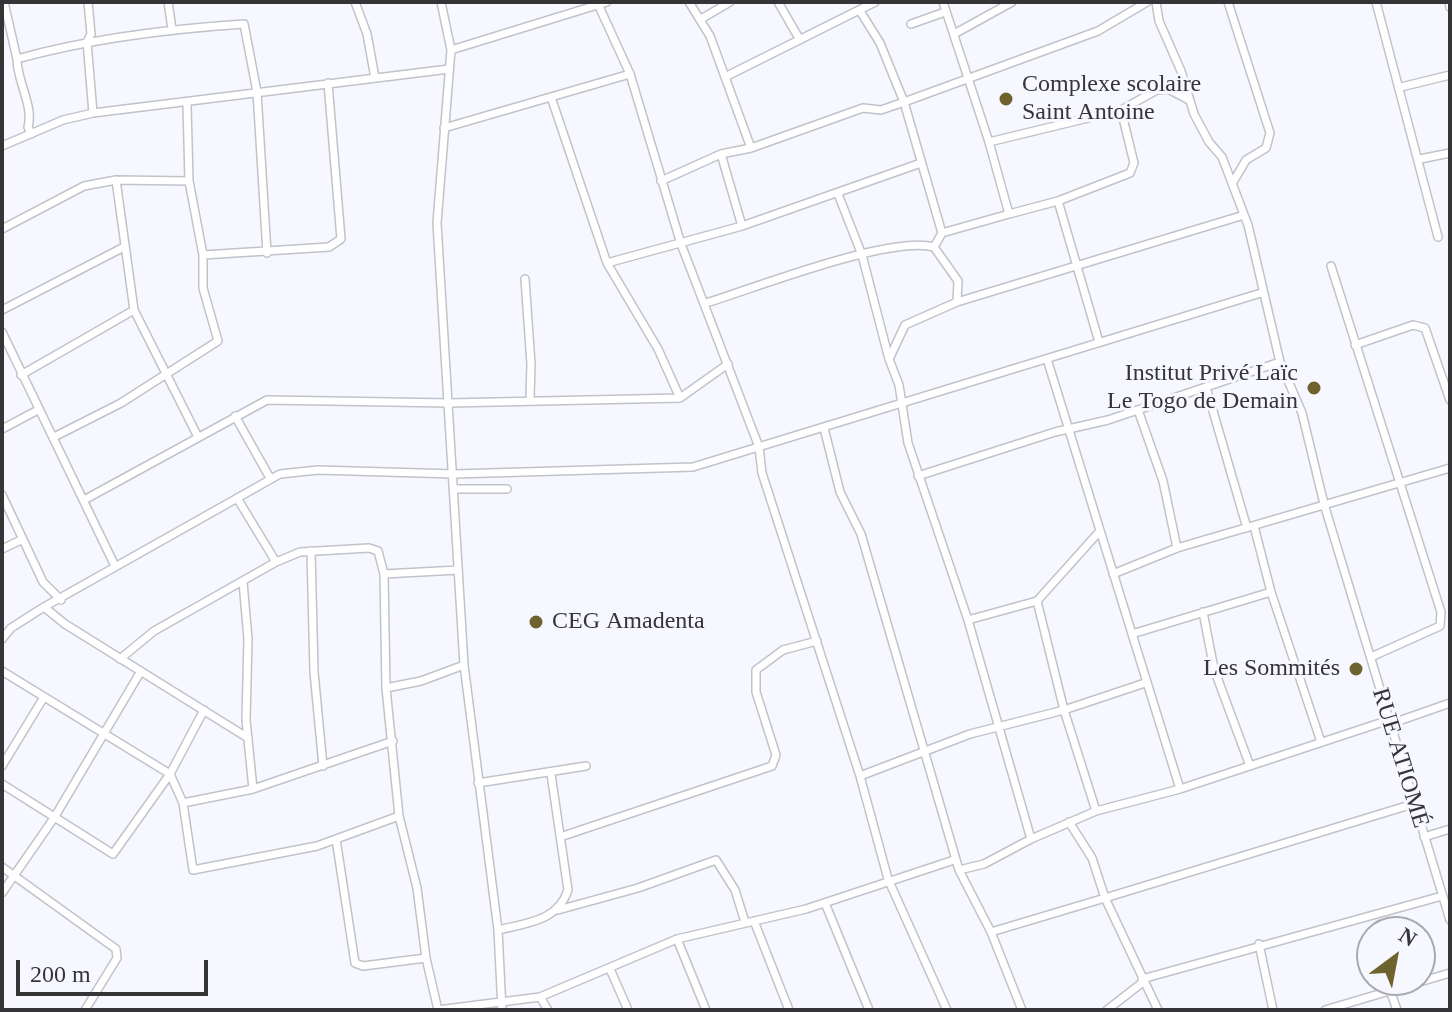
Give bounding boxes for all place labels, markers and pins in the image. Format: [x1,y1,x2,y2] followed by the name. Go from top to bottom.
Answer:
[1022,71,1201,127] place label: Complexe scolaire Saint Antoine
[997,90,1015,108] marker: Complexe scolaire Saint Antoine
[1107,360,1298,416] place label: Institut Privé Laïc Le Togo de Demain
[1305,379,1323,397] marker: Institut Privé Laïc Le Togo de Demain
[552,608,705,636] place label: CEG Amadenta
[527,613,545,631] marker: CEG Amadenta
[1203,655,1340,683] place label: Les Sommités
[1347,660,1365,678] marker: Les Sommités

